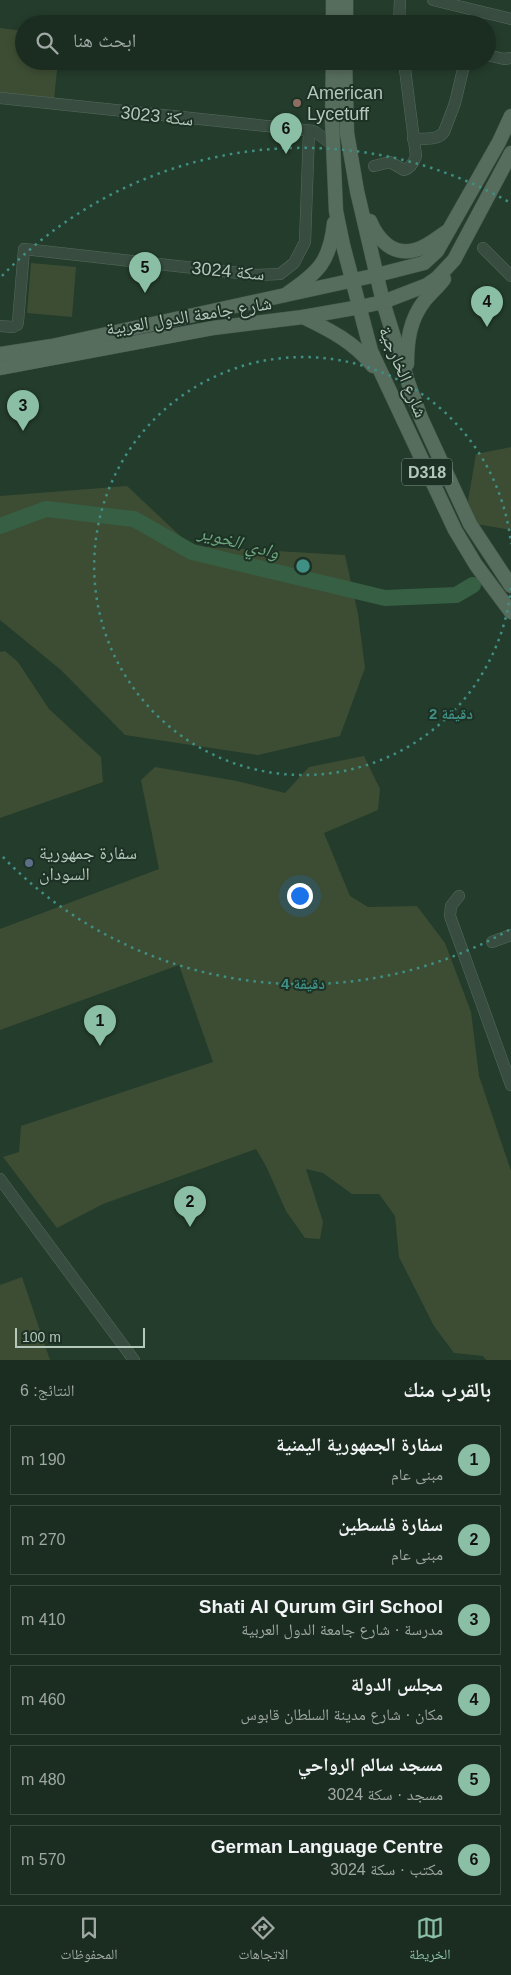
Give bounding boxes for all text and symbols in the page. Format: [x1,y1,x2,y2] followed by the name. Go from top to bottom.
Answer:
[15,15,496,70] search box
[33,29,61,57] icon: search
[73,30,136,51] text: ابحث هنا
[307,83,383,124] place label: American Lycetuff
[291,97,303,109] marker: American Lycetuff
[120,102,194,130] street label: سكة 3023
[270,113,302,154] pin: 6
[129,252,161,293] pin: 5
[191,258,265,284] street label: سكة 3024
[471,286,503,327] pin: 4
[105,293,273,340] street label: شارع جامعة الدول العربية
[374,324,431,421] street label: شارع الخارجية
[7,390,39,431] pin: 3
[402,458,452,486] road number: D318
[193,521,282,568] water label: وادي الخوير
[294,557,312,575] centre of rings
[429,705,473,722] text: 2 دقيقة
[39,843,137,885] place label: سفارة جمهورية السودان
[23,857,35,869] marker: سفارة جمهورية السودان
[287,883,313,909] your location
[281,975,325,992] text: 4 دقيقة
[84,1005,116,1046] pin: 1
[174,1186,206,1227] pin: 2
[15,1325,145,1348] scale bar
[22,1329,61,1345] text: 100 m
[403,1378,491,1401] text: بالقرب منك
[20,1382,75,1399] text: النتائج: 6
[276,1434,443,1455] text: سفارة الجمهورية اليمنية
[21,1451,65,1468] text: 190 m
[470,1451,478,1468] text: 1
[391,1466,443,1483] text: مبنى عام
[338,1514,443,1535] text: سفارة فلسطين
[21,1531,65,1548] text: 270 m
[470,1531,478,1548] text: 2
[391,1546,443,1563] text: مبنى عام
[199,1596,443,1617] text: Shati Al Qurum Girl School
[21,1611,65,1628] text: 410 m
[470,1611,478,1628] text: 3
[241,1621,443,1638] text: مدرسة · شارع جامعة الدول العربية
[351,1674,443,1695] text: مجلس الدولة
[21,1691,65,1708] text: 460 m
[470,1691,478,1708] text: 4
[241,1706,443,1723] text: مكان · شارع مدينة السلطان قابوس
[298,1754,443,1775] text: مسجد سالم الرواحي
[21,1771,65,1788] text: 480 m
[470,1771,478,1788] text: 5
[327,1786,443,1803] text: مسجد · سكة 3024
[211,1836,443,1857] text: German Language Centre
[21,1851,65,1868] text: 570 m
[470,1851,478,1868] text: 6
[330,1861,443,1878] text: مكتب · سكة 3024
[61,1914,117,1968] tab: المحفوظات
[239,1914,288,1968] tab: الاتجاهات
[409,1914,450,1968] tab: الخريطة

